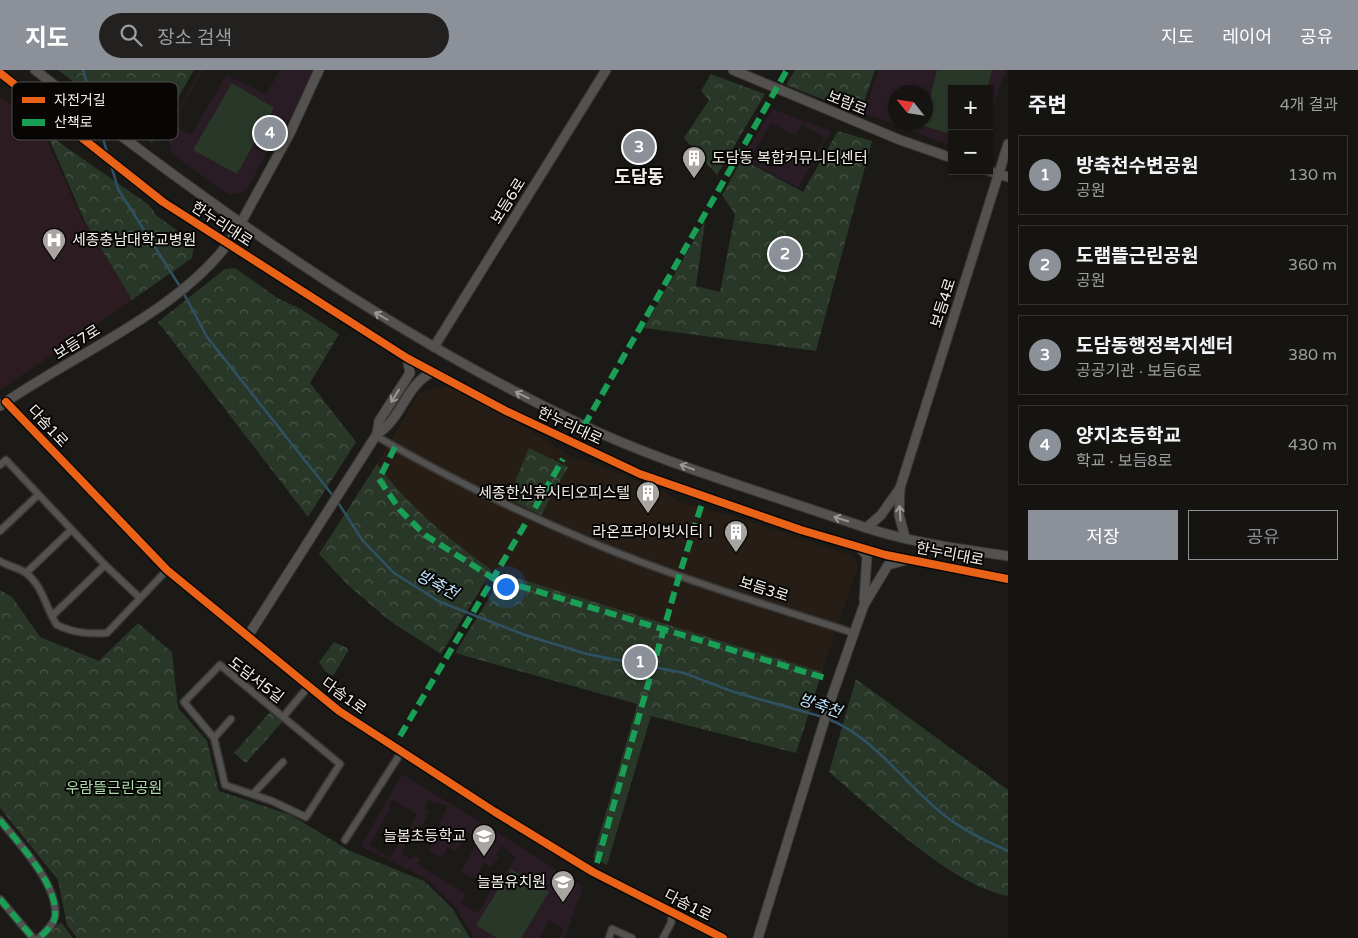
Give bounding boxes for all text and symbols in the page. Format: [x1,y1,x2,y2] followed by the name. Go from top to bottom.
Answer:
[99,13,449,58] search box
[117,21,145,49] icon: search
[25,24,69,53] text: 지도
[1161,26,1194,48] text: 지도
[1222,26,1272,48] text: 레이어
[1300,26,1333,48] text: 공유
[157,27,232,49] text: 장소 검색
[12,82,178,140] legend
[888,85,933,130] north arrow
[948,85,993,175] map controls
[948,85,993,130] button: +
[824,87,870,119] street label: 보람로
[54,92,106,109] text: 자전거길
[1028,93,1067,118] text: 주변
[1280,95,1338,115] text: 4개 결과
[54,114,93,131] text: 산책로
[254,114,286,152] pin: 4
[623,128,655,166] pin: 3
[948,130,993,175] button: −
[681,145,707,179] building icon: 도담동 복합커뮤니티센터
[712,149,868,167] place label: 도담동 복합커뮤니티센터
[1076,155,1198,177] text: 방축천수변공원
[1040,165,1050,185] text: 1
[1288,165,1337,185] text: 130 m
[614,166,664,188] district label: 도담동
[487,175,529,227] street label: 보듬6로
[1076,181,1105,201] text: 공원
[188,198,256,250] street label: 한누리대로
[41,227,67,261] hospital icon: 세종충남대학교병원
[72,231,196,249] place label: 세종충남대학교병원
[769,235,801,273] pin: 2
[1076,245,1198,267] text: 도램뜰근린공원
[1040,255,1050,275] text: 2
[1288,255,1337,275] text: 360 m
[1076,271,1105,291] text: 공원
[927,276,959,330] street label: 보듬4로
[374,310,388,320] one-way arrow
[51,321,103,363] street label: 보듬7로
[1076,335,1233,357] text: 도담동행정복지센터
[1040,345,1050,365] text: 3
[1288,345,1337,365] text: 380 m
[1076,361,1202,381] text: 공공기관 · 보듬6로
[390,388,400,402] one-way arrow
[515,390,530,400] one-way arrow
[24,401,72,451] street label: 다솜1로
[535,403,605,449] street label: 한누리대로
[1076,425,1181,447] text: 양지초등학교
[1040,435,1050,455] text: 4
[1288,435,1337,455] text: 430 m
[1076,451,1172,471] text: 학교 · 보듬8로
[680,462,695,471] one-way arrow
[635,480,661,514] building icon: 세종한신휴시티오피스텔
[478,484,630,502] place label: 세종한신휴시티오피스텔
[896,505,905,521] one-way arrow
[1028,510,1178,560] button: 저장
[1188,510,1338,560] button: 공유
[833,514,849,524] one-way arrow
[723,519,749,553] building icon: 라온프라이빗시티Ⅰ
[593,523,718,541] place label: 라온프라이빗시티Ⅰ
[914,539,986,569] street label: 한누리대로
[413,566,463,605] water label: 방축천
[737,573,791,605] street label: 보듬3로
[493,574,519,600] your location
[624,643,656,681] pin: 1
[225,653,287,707] street label: 도담서5길
[318,674,370,718] street label: 다솜1로
[796,689,846,723] water label: 방축천
[66,779,162,797] park label: 우람뜰근린공원
[471,823,497,857] school or university icon: 늘봄초등학교
[383,827,466,845] place label: 늘봄초등학교
[550,869,576,903] school or university icon: 늘봄유치원
[477,873,546,891] place label: 늘봄유치원
[661,885,715,925] street label: 다솜1로

